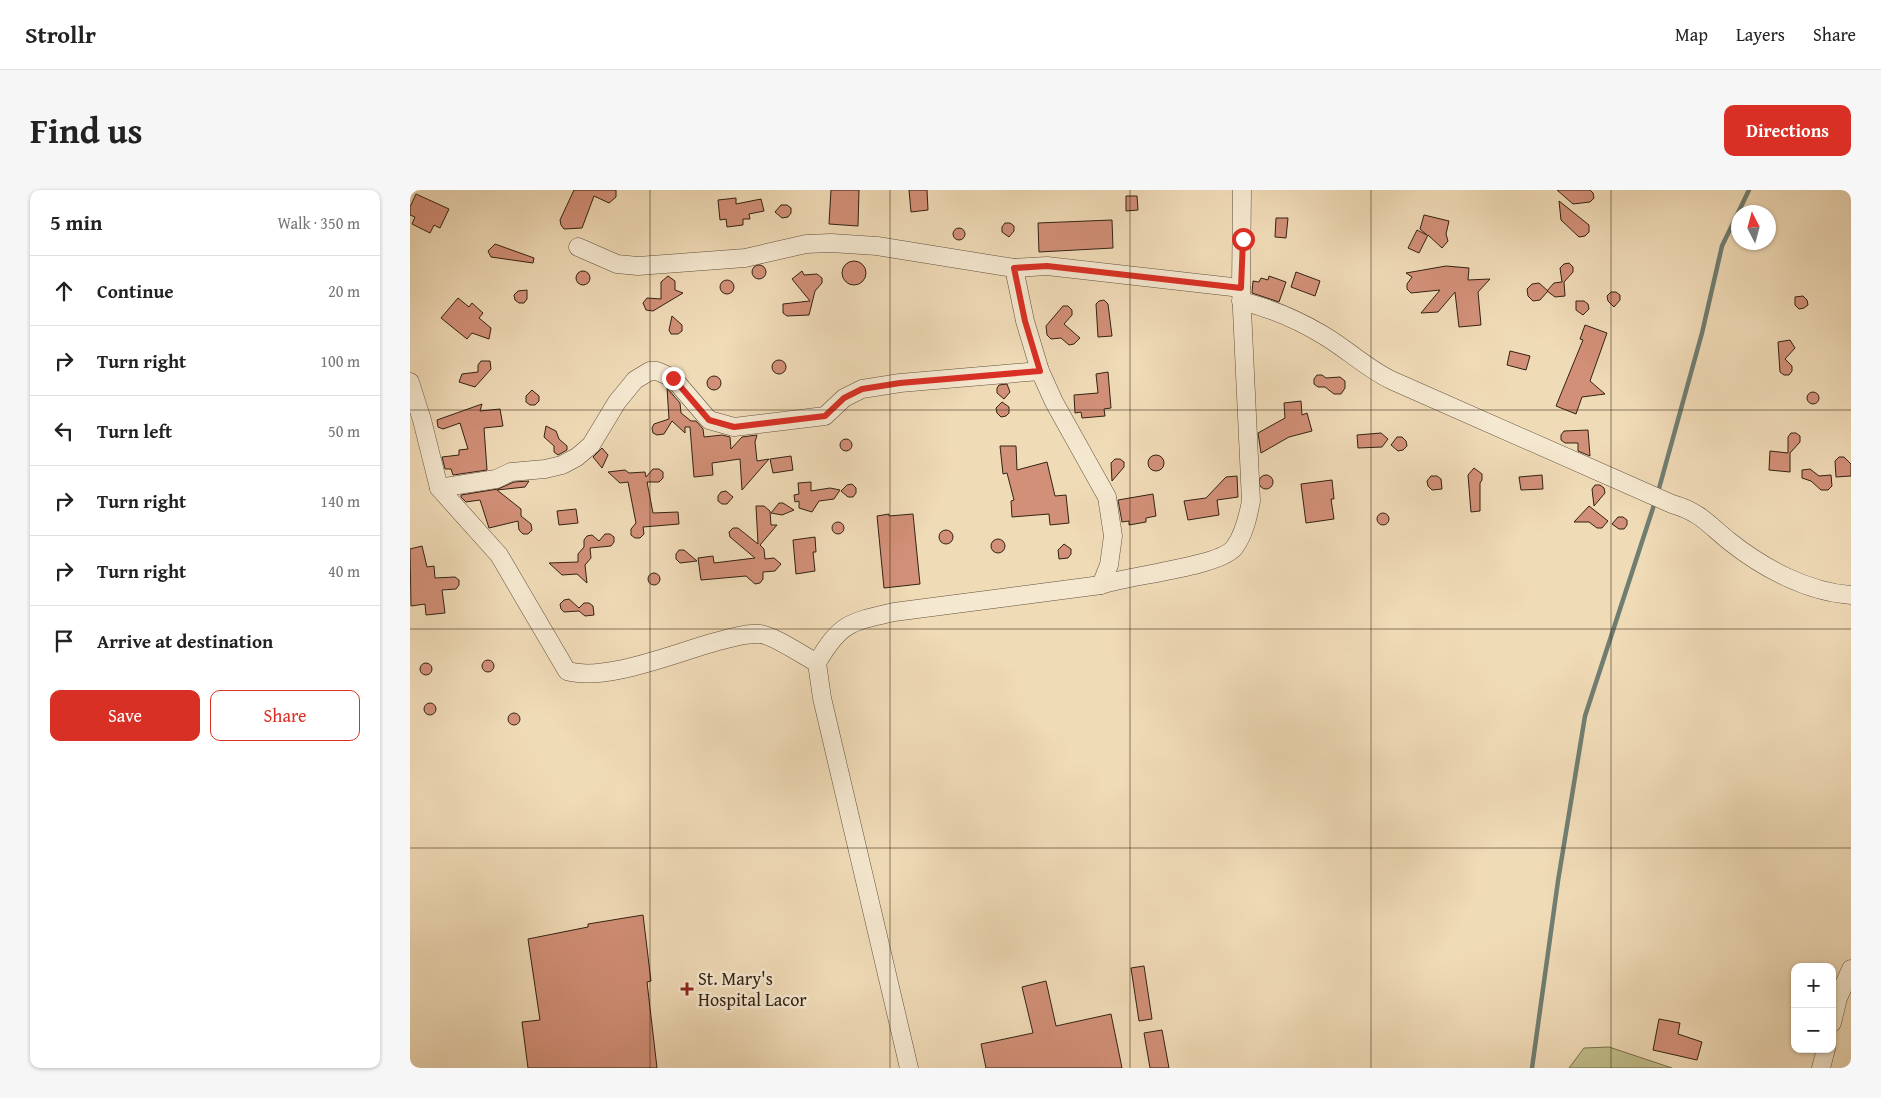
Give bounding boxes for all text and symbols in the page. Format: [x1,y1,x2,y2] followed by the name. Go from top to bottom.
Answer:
[25,17,96,52] text: Strollr
[1675,21,1708,48] text: Map
[1736,21,1785,48] text: Layers
[1813,21,1856,48] text: Share
[30,105,143,156] text: Find us
[1724,105,1851,156] button: Directions
[1731,205,1776,250] north arrow
[50,207,102,238] text: 5 min
[277,211,360,235] text: Walk · 350 m
[1232,228,1255,251] route start
[50,277,78,305] icon: ahead
[97,277,174,305] text: Continue
[328,279,360,303] text: 20 m
[50,347,78,375] icon: right
[97,347,186,375] text: Turn right
[320,349,360,373] text: 100 m
[662,367,685,390] route end
[50,417,78,445] icon: left
[97,417,172,445] text: Turn left
[328,419,360,443] text: 50 m
[50,487,78,515] icon: right
[97,487,186,515] text: Turn right
[320,489,360,513] text: 140 m
[50,557,78,585] icon: right
[97,557,186,585] text: Turn right
[328,559,360,583] text: 40 m
[50,627,78,655] icon: arrive
[97,627,273,655] text: Arrive at destination
[50,690,200,741] button: Save
[210,690,360,741] button: Share
[1791,963,1836,1053] map controls
[1791,963,1836,1008] button: +
[698,965,807,1013] place label: St. Mary's Hospital Lacor
[680,982,694,996] marker: St. Mary's Hospital Lacor
[1791,1008,1836,1053] button: −

